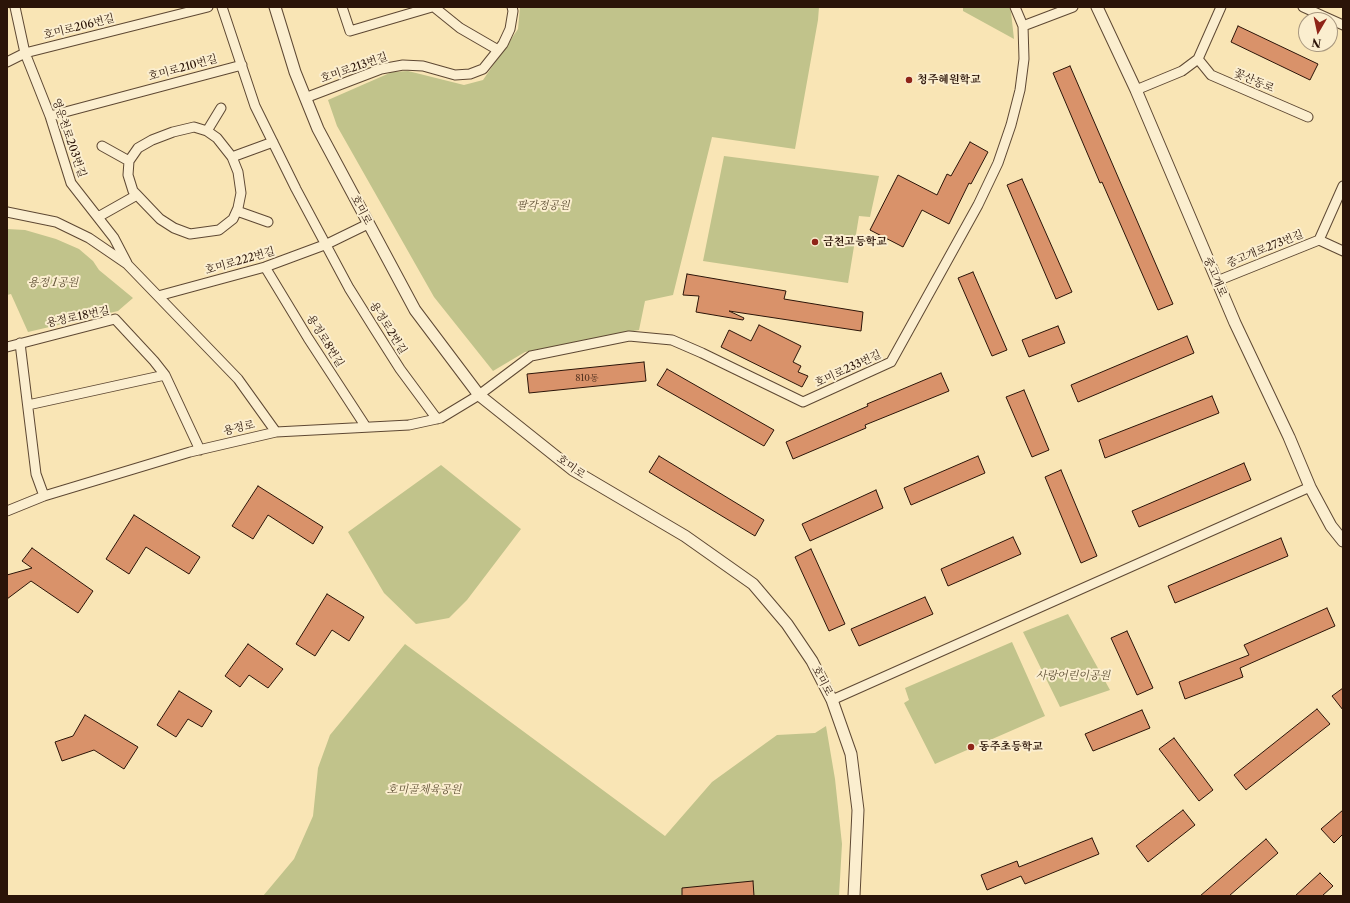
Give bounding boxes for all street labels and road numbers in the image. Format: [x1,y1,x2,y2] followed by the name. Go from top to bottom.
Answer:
[42,12,116,42] street label: 호미로206번길
[319,50,389,86] street label: 호미로213번길
[147,52,219,84] street label: 호미로210번길
[1232,67,1276,95] street label: 꽃산동로
[49,97,89,179] street label: 영운천로203번길
[348,193,374,227] street label: 호미로
[1225,228,1305,270] street label: 중고개로273번길
[204,245,276,277] street label: 호미로222번길
[1201,255,1229,299] street label: 중고개로
[367,299,409,357] street label: 용정로2번길
[45,304,111,330] street label: 용정로18번길
[304,312,346,370] street label: 용정로8번길
[813,348,883,390] street label: 호미로233번길
[222,418,256,438] street label: 용정로
[554,452,588,482] street label: 호미로
[809,664,835,698] street label: 호미로

